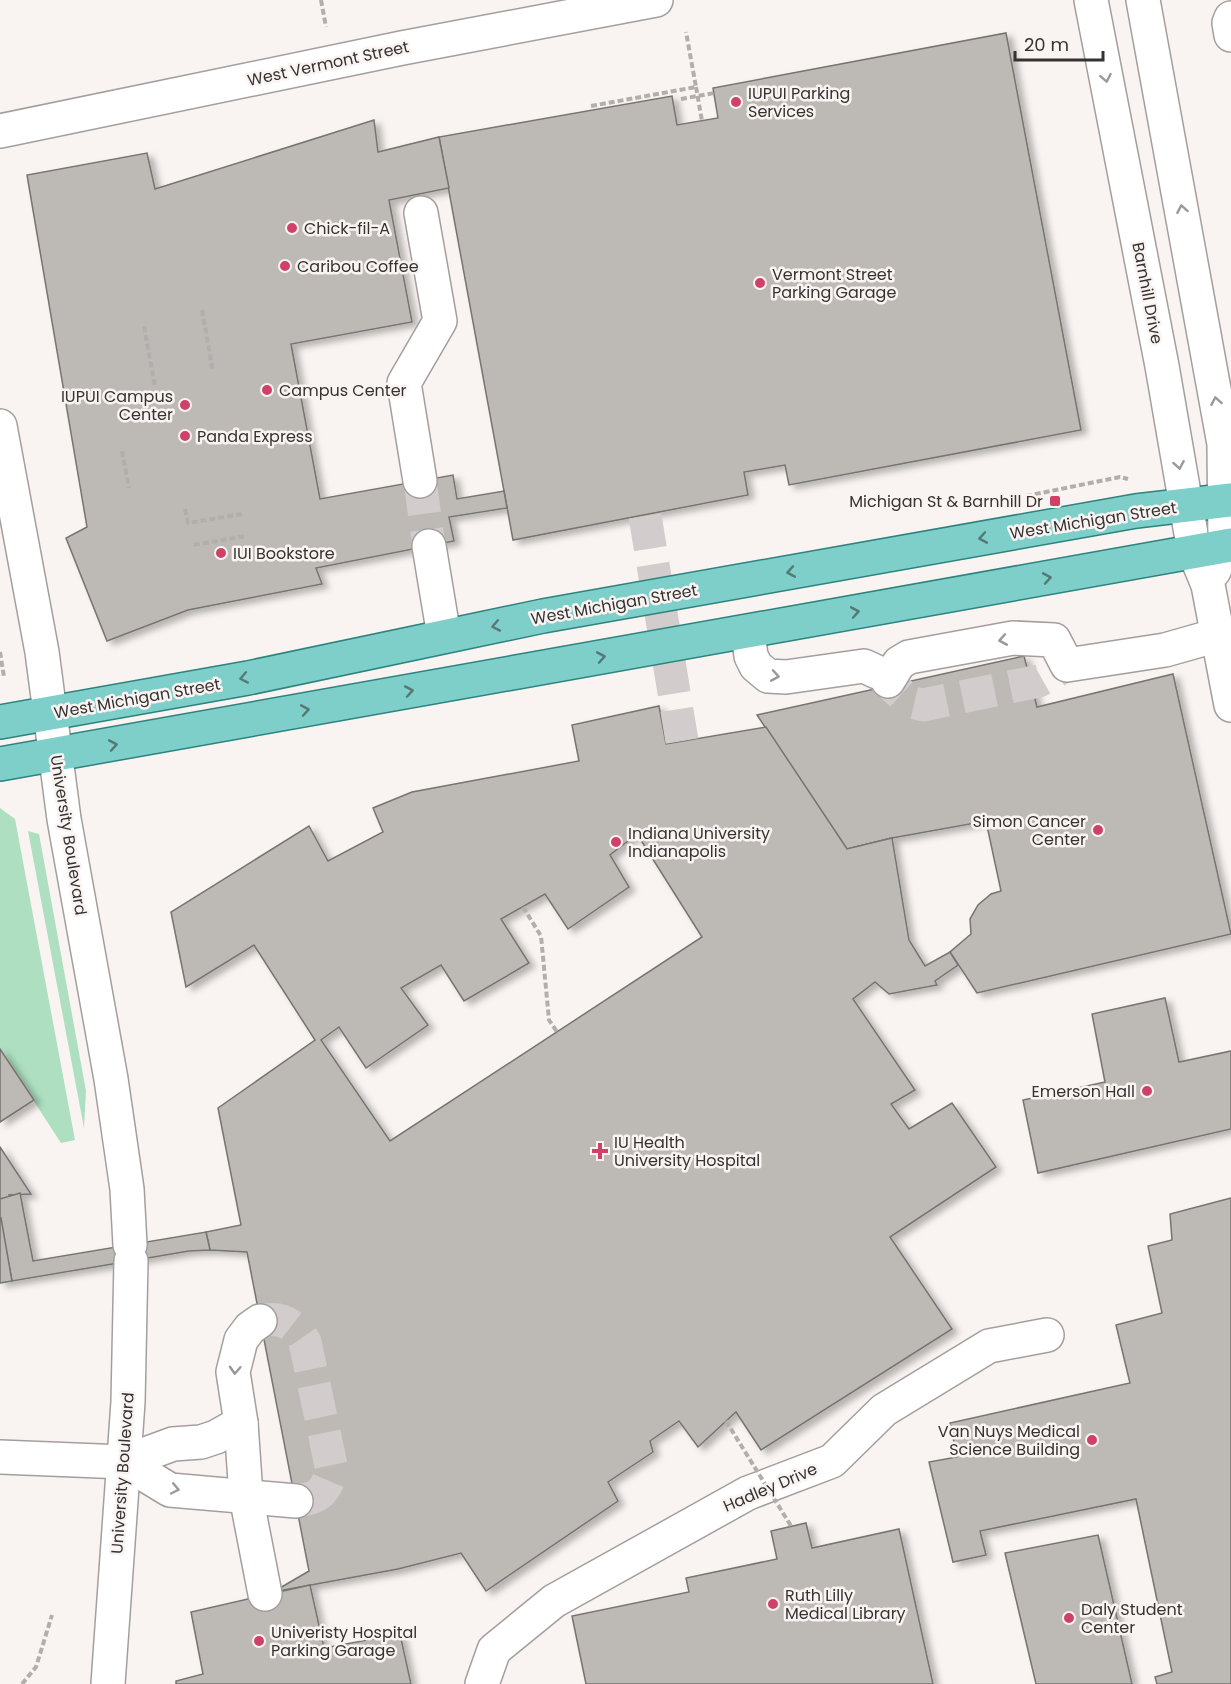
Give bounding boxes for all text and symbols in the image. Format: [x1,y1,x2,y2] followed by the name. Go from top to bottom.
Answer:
[1015,24,1104,62] scale bar
[1024,32,1069,57] text: 20 m
[245,35,411,92] street label: West Vermont Street
[1099,73,1112,83] one-way arrow
[748,82,850,123] place label: IUPUI Parking Services
[729,95,743,109] marker: IUPUI Parking Services
[1176,204,1188,213] one-way arrow
[304,217,390,240] place label: Chick-fil-A
[285,221,299,235] marker: Chick-fil-A
[1126,240,1169,346] street label: Barnhill Drive
[297,255,419,278] place label: Caribou Coffee
[278,259,292,273] marker: Caribou Coffee
[772,263,896,304] place label: Vermont Street Parking Garage
[753,276,767,290] marker: Vermont Street Parking Garage
[279,379,407,402] place label: Campus Center
[260,383,274,397] marker: Campus Center
[61,385,173,426] place label: IUPUI Campus Center
[1210,396,1223,406] one-way arrow
[178,398,192,412] marker: IUPUI Campus Center
[197,425,313,448] place label: Panda Express
[178,429,192,443] marker: Panda Express
[1172,460,1185,470] one-way arrow
[849,490,1043,513] place label: Michigan St & Barnhill Dr
[1048,494,1062,508] marker: Michigan St & Barnhill Dr
[1008,496,1178,545] street label: West Michigan Street
[978,532,988,544] one-way arrow
[233,542,335,565] place label: IUI Bookstore
[214,546,228,560] marker: IUI Bookstore
[786,566,796,578] one-way arrow
[1041,572,1051,585] one-way arrow
[529,579,699,630] street label: West Michigan Street
[849,606,859,619] one-way arrow
[491,619,501,632] one-way arrow
[998,633,1008,646] one-way arrow
[596,652,605,664] one-way arrow
[770,669,780,681] one-way arrow
[240,671,250,684] one-way arrow
[52,673,222,724] street label: West Michigan Street
[404,686,413,698] one-way arrow
[300,704,310,717] one-way arrow
[108,739,118,751] one-way arrow
[44,753,93,917] street label: University Boulevard
[972,810,1086,851] place label: Simon Cancer Center
[628,822,770,863] place label: Indiana University Indianapolis
[1091,823,1105,837] marker: Simon Cancer Center
[609,835,623,849] marker: Indiana University Indianapolis
[1032,1080,1135,1103] place label: Emerson Hall
[1140,1084,1154,1098] marker: Emerson Hall
[614,1131,760,1172] place label: IU Health University Hospital
[591,1142,609,1160] marker: IU Health University Hospital
[228,1366,241,1375] one-way arrow
[105,1391,140,1555] street label: University Boulevard
[938,1420,1080,1461] place label: Van Nuys Medical Science Building
[1085,1433,1099,1447] marker: Van Nuys Medical Science Building
[720,1457,821,1518] street label: Hadley Drive
[170,1482,180,1495] one-way arrow
[785,1584,906,1625] place label: Ruth Lilly Medical Library
[766,1597,780,1611] marker: Ruth Lilly Medical Library
[1081,1598,1183,1639] place label: Daly Student Center
[1062,1611,1076,1625] marker: Daly Student Center
[271,1621,417,1662] place label: Univeristy Hospital Parking Garage
[252,1634,266,1648] marker: Univeristy Hospital Parking Garage

